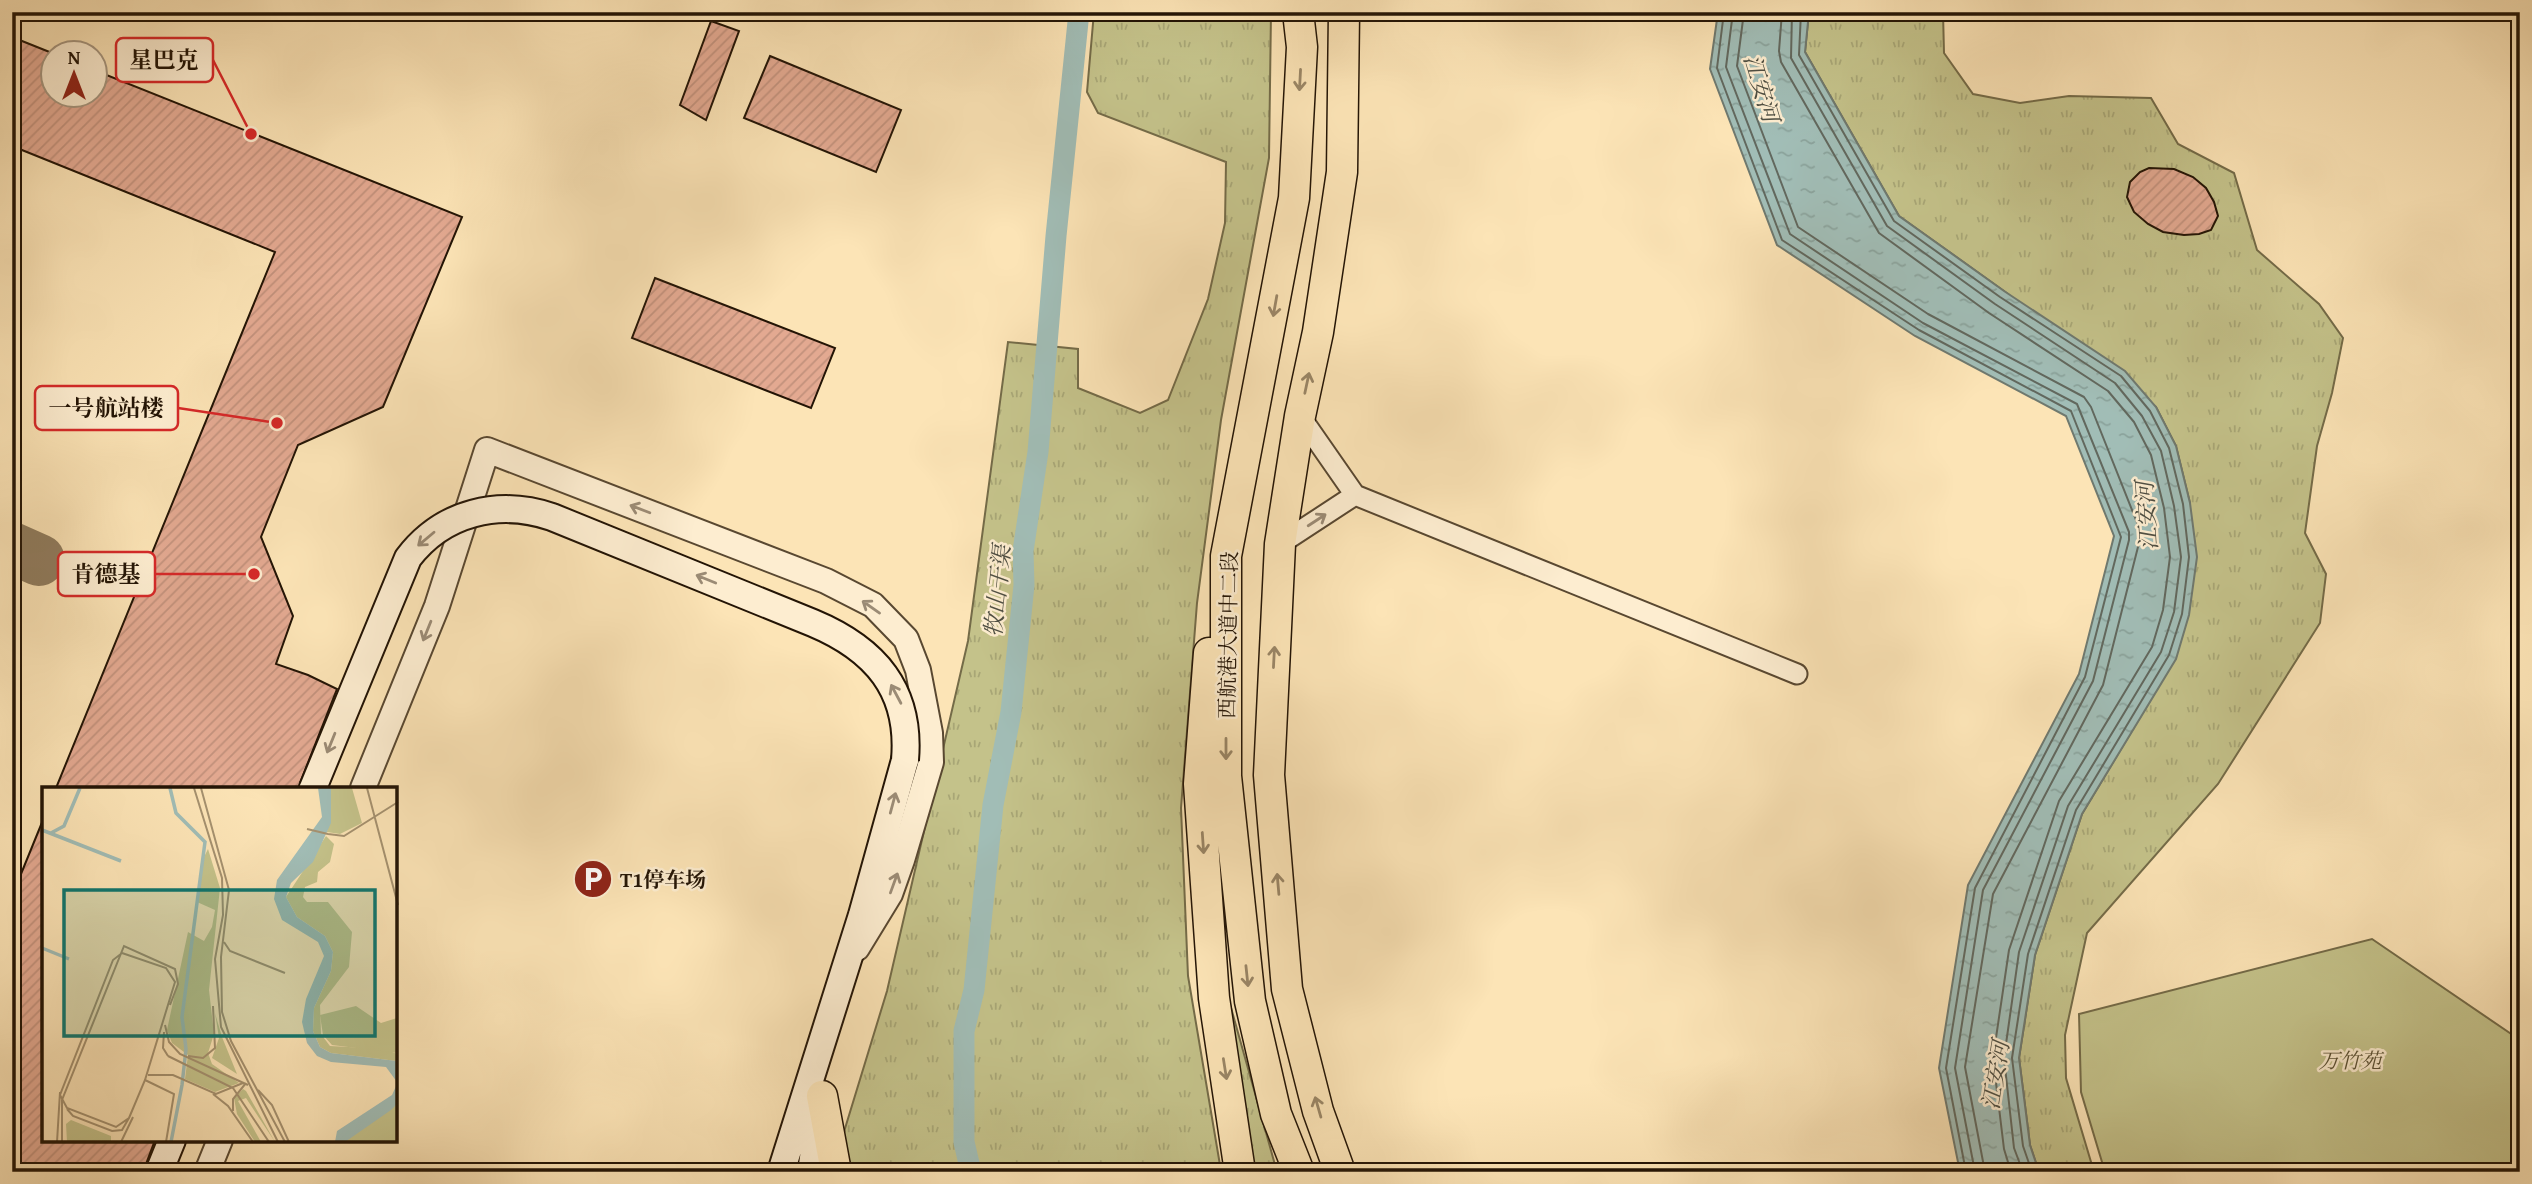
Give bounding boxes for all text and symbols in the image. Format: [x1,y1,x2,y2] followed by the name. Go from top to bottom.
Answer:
[38,38,108,108] north arrow
[116,38,213,82] callout: 星巴克
[68,43,81,71] text: N
[130,43,199,76] text: 星巴克
[1736,50,1789,130] water label: 江安河
[1294,68,1307,91] one-way arrow
[1268,294,1281,317] one-way arrow
[1300,372,1314,395] one-way arrow
[35,386,178,430] callout: 一号航站楼
[49,391,164,424] text: 一号航站楼
[2127,476,2165,552] water label: 江安河
[630,501,651,514] one-way arrow
[1307,512,1327,526] one-way arrow
[417,531,435,547] one-way arrow
[976,541,1019,638] water label: 牧山干渠
[1211,551,1245,719] street label: 西航港大道中二段
[58,552,155,596] callout: 肯德基
[72,557,141,590] text: 肯德基
[696,572,717,585] one-way arrow
[862,599,882,614] one-way arrow
[420,620,433,642] one-way arrow
[1268,646,1281,669] one-way arrow
[888,684,902,705] one-way arrow
[324,732,337,754] one-way arrow
[1219,738,1233,761] one-way arrow
[42,787,397,1142] inset map
[887,792,900,815] one-way arrow
[1197,831,1210,853] one-way arrow
[572,858,614,900] parking icon: T1停车场
[620,864,706,895] place label: T1停车场
[889,873,901,895] one-way arrow
[1271,873,1284,896] one-way arrow
[1241,964,1254,987] one-way arrow
[1973,1034,2017,1112] water label: 江安河
[2319,1045,2384,1076] park label: 万竹苑
[1219,1057,1232,1080] one-way arrow
[1310,1097,1323,1119] one-way arrow

